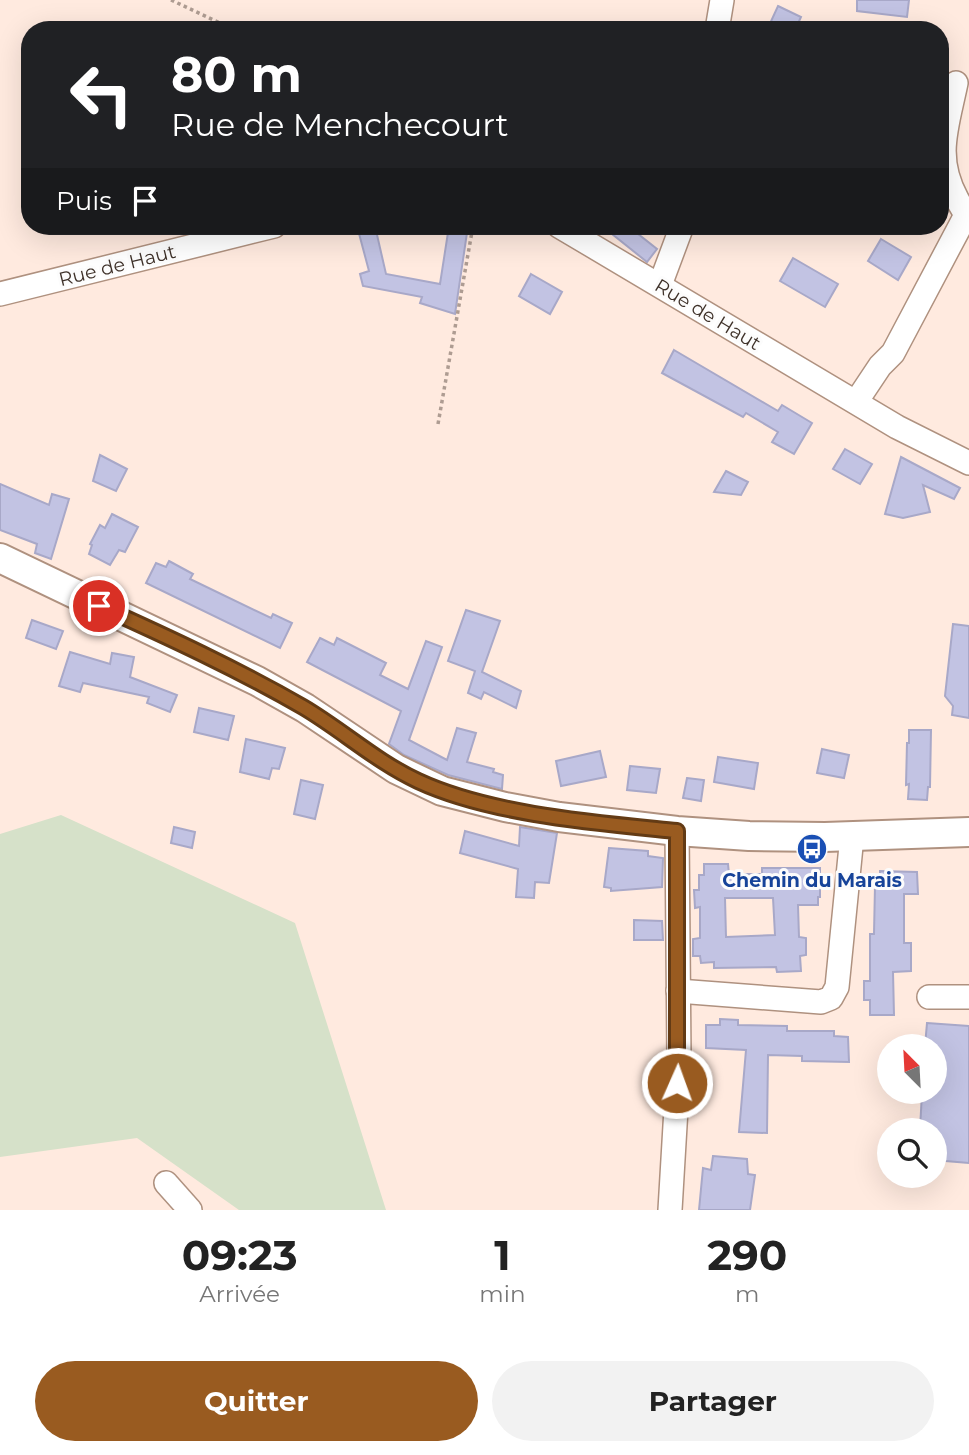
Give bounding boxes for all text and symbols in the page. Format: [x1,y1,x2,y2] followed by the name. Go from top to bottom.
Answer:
[171,45,302,104] text: 80 m
[56,49,147,140] icon: left
[171,105,509,144] text: Rue de Menchecourt
[126,182,164,220] icon: arrive
[56,185,112,217] text: Puis
[56,240,178,291] street label: Rue de Haut
[651,274,765,355] street label: Rue de Haut
[69,576,129,636] pin
[80,587,118,625] icon: arrive
[795,832,829,866] bus stop icon: Chemin du Marais
[722,869,902,892] place label: Chemin du Marais
[877,1034,947,1104] north arrow
[877,1034,947,1188] map controls
[640,1046,714,1120] position arrow
[877,1118,947,1188] button: search
[182,1229,298,1281] text: 09:23
[494,1229,511,1281] text: 1
[707,1229,787,1281] text: 290
[199,1280,280,1308] text: Arrivée
[479,1280,526,1308] text: min
[735,1280,759,1308] text: m
[35,1361,478,1441] button: Quitter
[492,1361,934,1441] button: Partager

